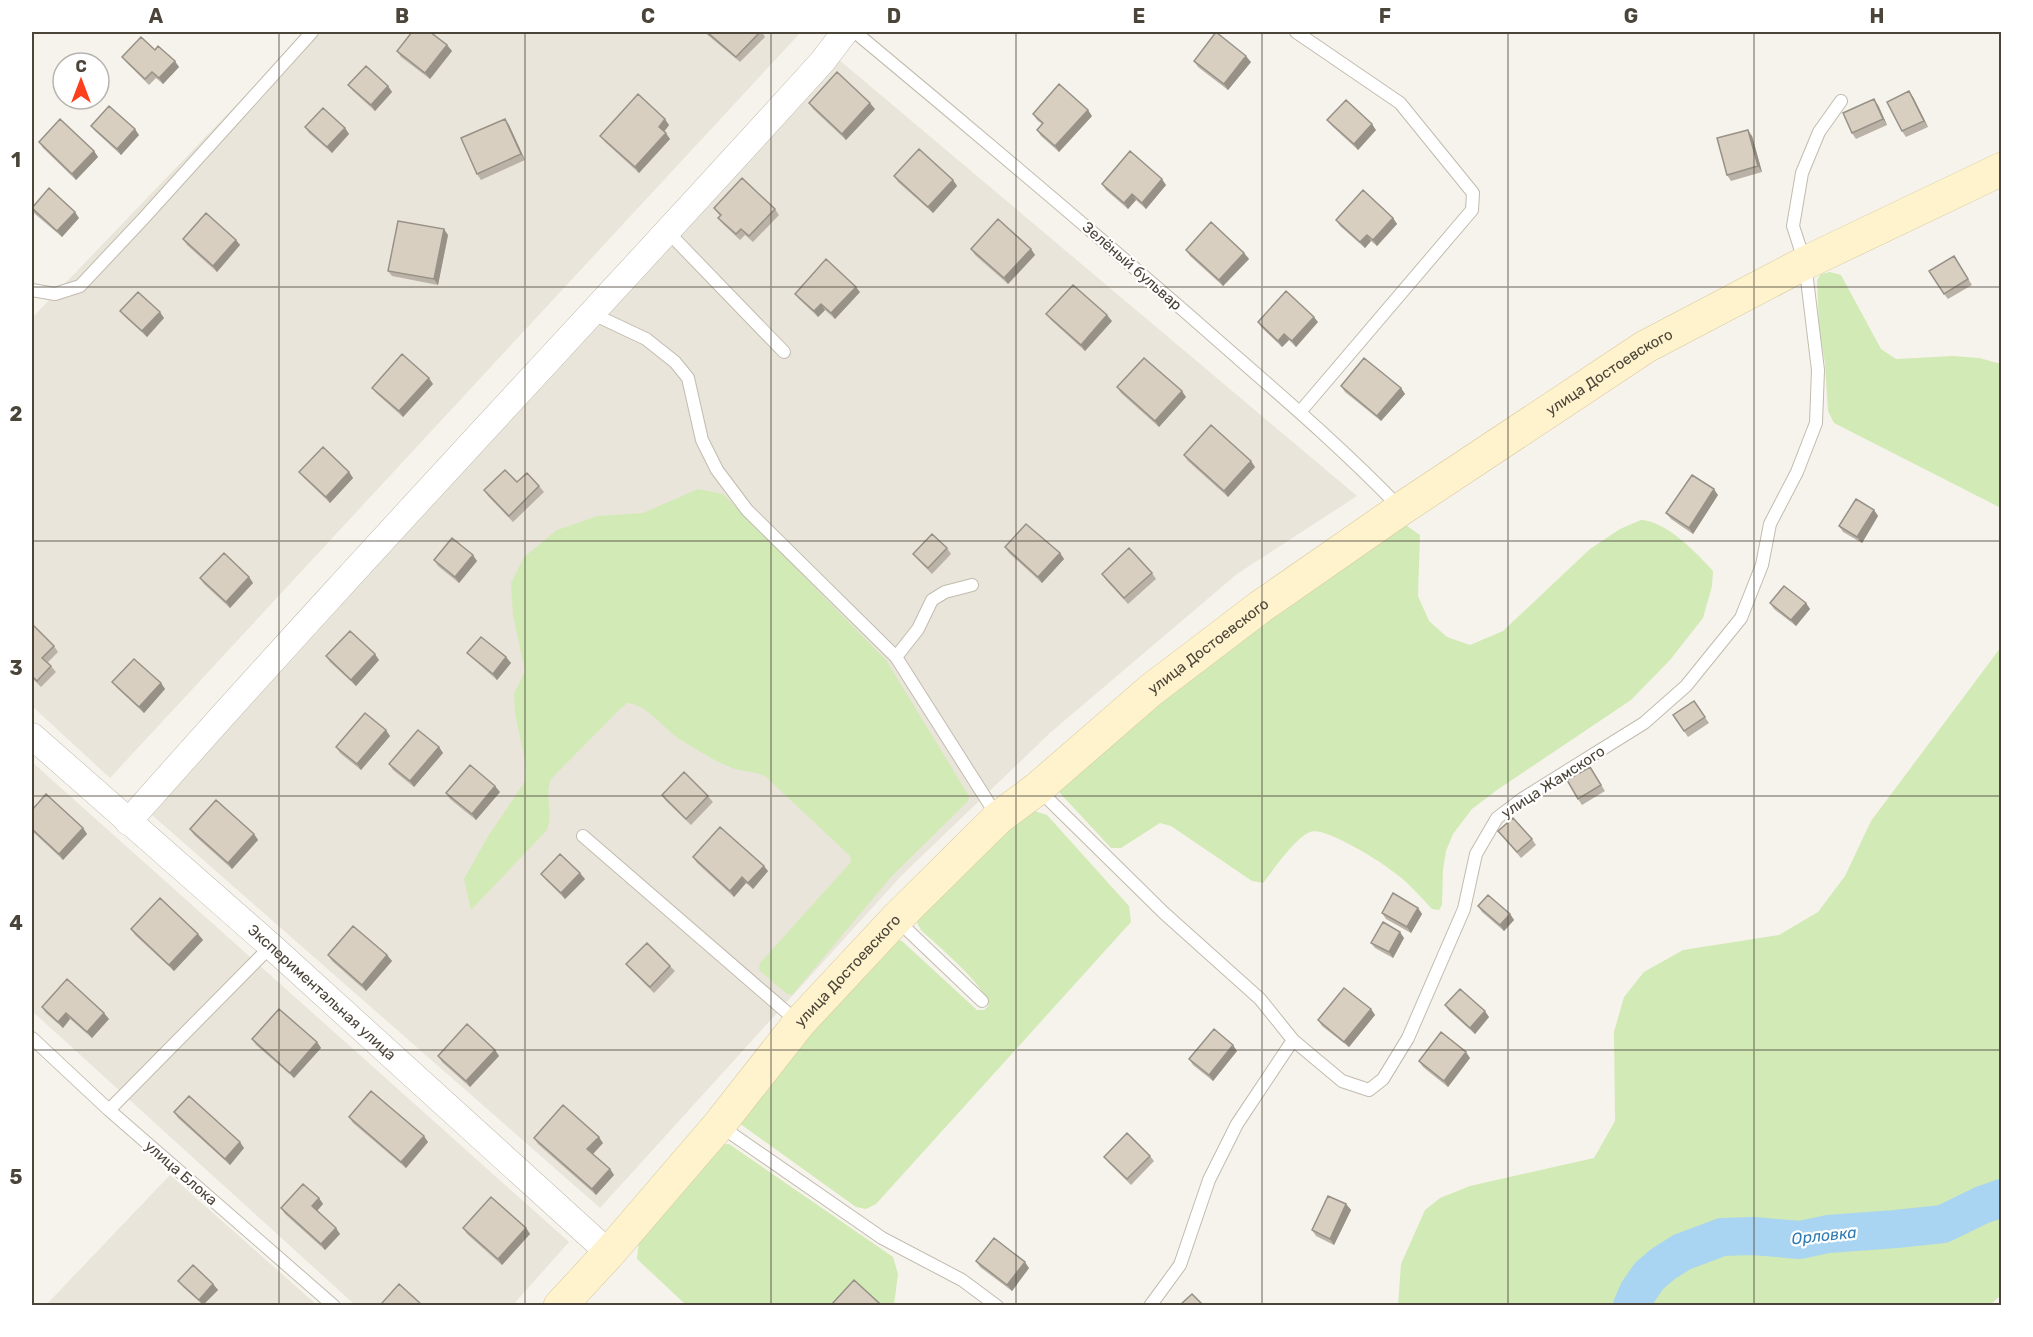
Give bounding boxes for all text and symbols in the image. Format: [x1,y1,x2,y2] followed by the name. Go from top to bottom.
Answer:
[149,4,164,28] text: A
[395,4,409,28] text: B
[641,4,655,28] text: C
[887,4,901,28] text: D
[1133,4,1145,28] text: E
[1379,4,1391,28] text: F
[1624,4,1638,28] text: G
[1870,4,1884,28] text: H
[51,51,111,111] north arrow
[75,57,87,76] text: С
[11,148,21,172] text: 1
[1079,218,1185,314] street label: Зелёный бульвар
[1543,325,1676,419] street label: улица Достоевского
[10,402,23,426] text: 2
[1144,595,1272,698] street label: улица Достоевского
[9,656,23,680] text: 3
[1498,742,1608,822] street label: улица Жамского
[9,911,23,935] text: 4
[791,911,904,1031] street label: улица Достоевского
[244,921,400,1064] street label: Экспериментальная улица
[141,1137,221,1209] street label: улица Блока
[10,1165,23,1189] text: 5
[1790,1223,1858,1248] water label: Орловка

